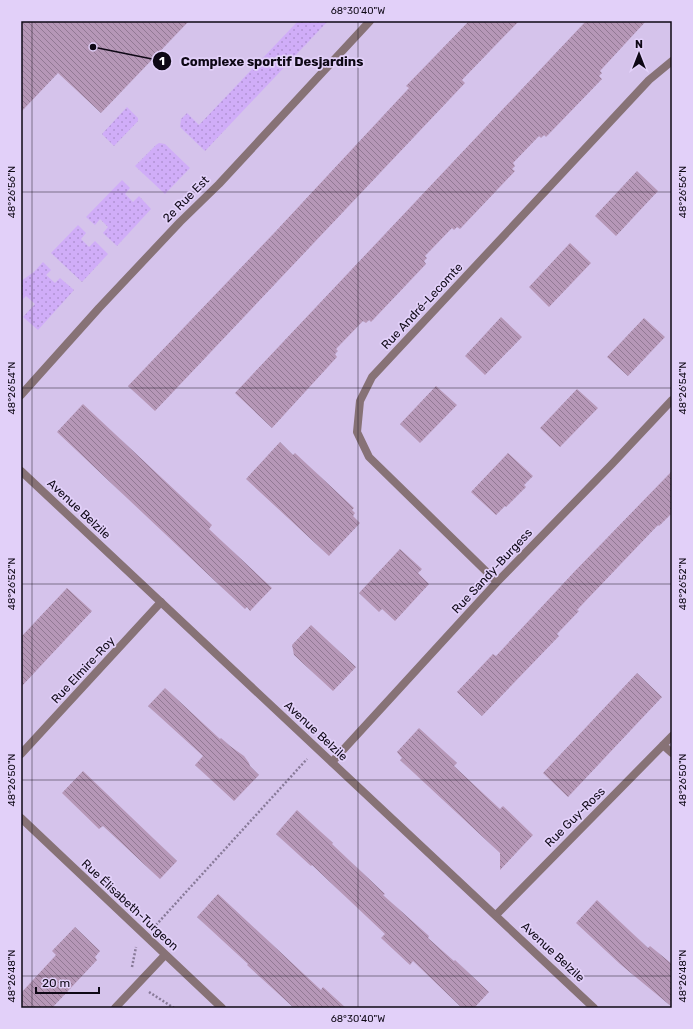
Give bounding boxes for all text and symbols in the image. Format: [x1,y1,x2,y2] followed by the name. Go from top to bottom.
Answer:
[331,5,385,17] text: 68°30'40"W
[619,34,659,74] north arrow
[635,38,643,51] text: N
[152,49,371,74] callout: Complexe sportif Desjardins
[159,54,165,68] text: 1
[181,54,363,69] text: Complexe sportif Desjardins
[6,166,18,218] text: 48°26'56"N
[677,166,689,218] text: 48°26'56"N
[160,173,212,225] street label: 2e Rue Est
[378,260,466,352] street label: Rue André-Lecomte
[6,362,18,414] text: 48°26'54"N
[677,362,689,414] text: 48°26'54"N
[45,476,114,542] street label: Avenue Belzile
[449,526,535,616] street label: Rue Sandy-Burgess
[6,558,18,610] text: 48°26'52"N
[677,558,689,610] text: 48°26'52"N
[48,633,118,706] street label: Rue Elmire-Roy
[282,698,351,764] street label: Avenue Belzile
[6,753,18,807] text: 48°26'50"N
[677,753,689,807] text: 48°26'50"N
[542,784,608,850] street label: Rue Guy-Ross
[79,857,181,953] street label: Rue Élisabeth-Turgeon
[519,919,588,985] street label: Avenue Belzile
[6,950,18,1002] text: 48°26'48"N
[677,950,689,1002] text: 48°26'48"N
[36,969,99,995] scale bar
[42,976,70,990] text: 20 m
[331,1013,385,1025] text: 68°30'40"W

